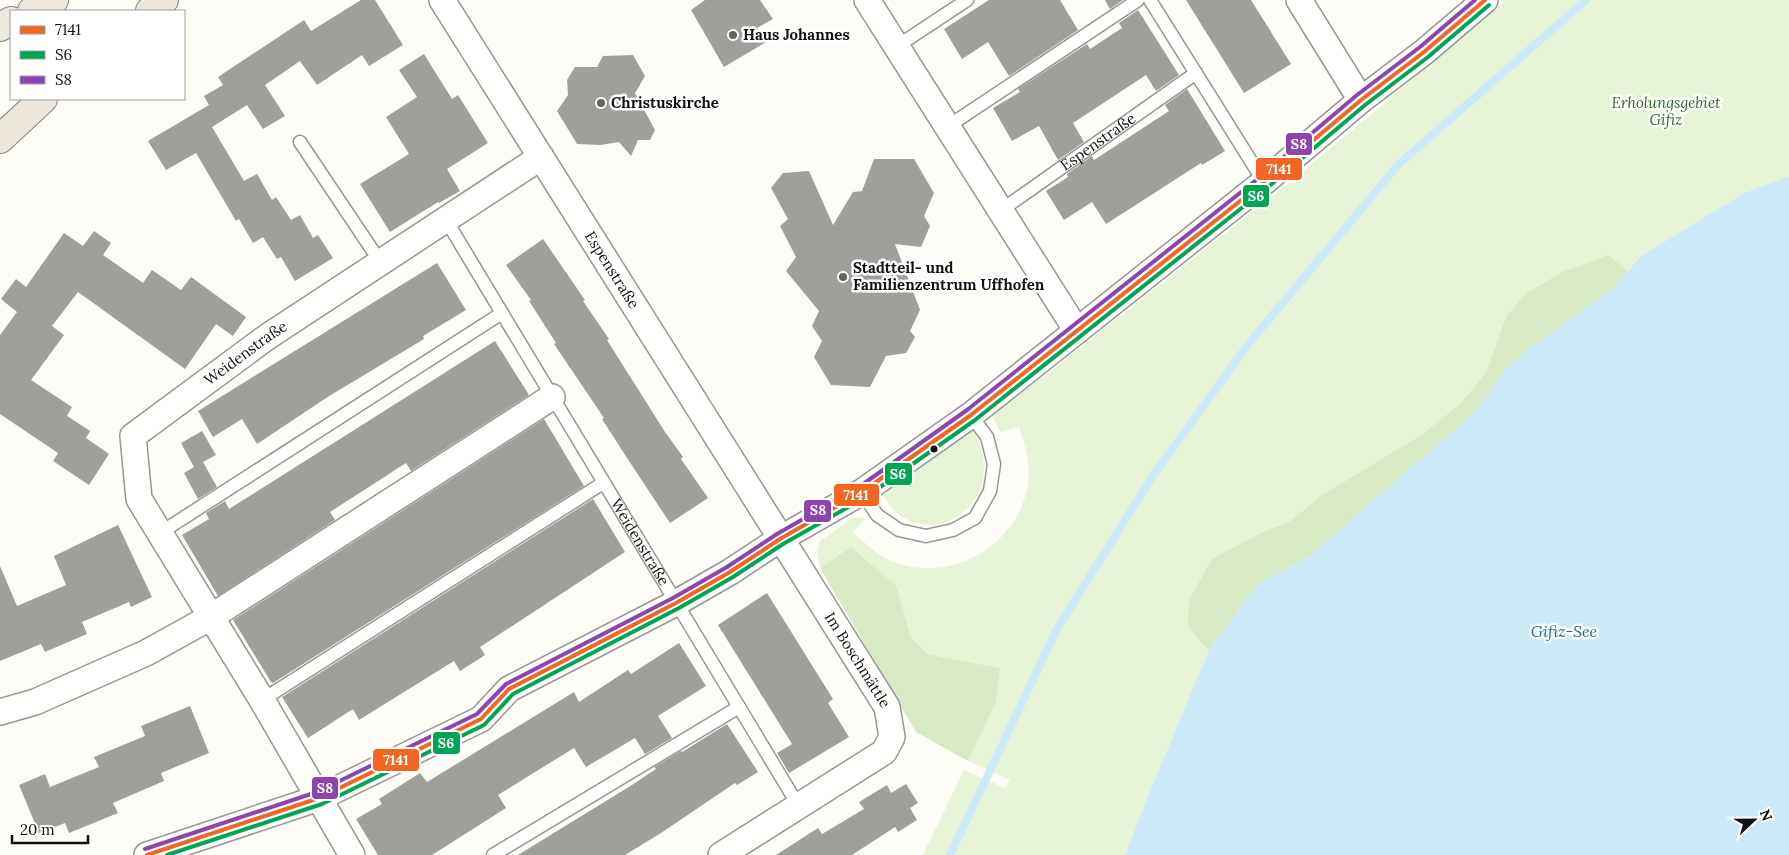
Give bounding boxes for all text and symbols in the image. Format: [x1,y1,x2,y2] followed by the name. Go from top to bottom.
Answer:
[10,10,185,100] legend
[55,20,81,39] text: 7141
[743,25,850,44] place label: Haus Johannes
[727,29,739,41] marker: Haus Johannes
[55,45,72,64] text: S6
[55,70,72,89] text: S8
[611,93,719,112] place label: Christuskirche
[1612,93,1721,129] park label: Erholungsgebiet Gifiz
[595,97,607,109] marker: Christuskirche
[1056,108,1139,175] street label: Espenstraße
[1285,132,1313,156] line badge: S8
[1291,135,1307,153] text: S8
[1255,157,1303,181] line badge: 7141
[1266,160,1292,178] text: 7141
[1242,184,1270,208] line badge: S6
[1248,187,1264,205] text: S6
[581,228,644,312] street label: Espenstraße
[853,258,1045,294] place label: Stadtteil- und Familienzentrum Uffhofen
[837,271,849,283] marker: Stadtteil- und Familienzentrum Uffhofen
[200,316,291,389] street label: Weidenstraße
[929,444,939,454] unlabelled marker
[884,462,913,486] line badge: S6
[890,465,906,483] text: S6
[833,483,880,507] line badge: 7141
[843,486,869,504] text: 7141
[607,495,674,589] street label: Weidenstraße
[803,499,832,523] line badge: S8
[810,501,826,519] text: S8
[821,608,895,711] street label: Im Boschmättle
[1531,621,1598,641] water label: Gifiz-See
[432,731,461,755] line badge: S6
[438,734,454,752] text: S6
[372,748,420,772] line badge: 7141
[383,751,409,769] text: 7141
[311,776,339,800] line badge: S8
[317,779,333,797] text: S8
[1729,795,1779,845] north arrow
[1756,807,1776,824] text: N
[12,812,89,844] scale bar
[20,820,55,839] text: 20 m

